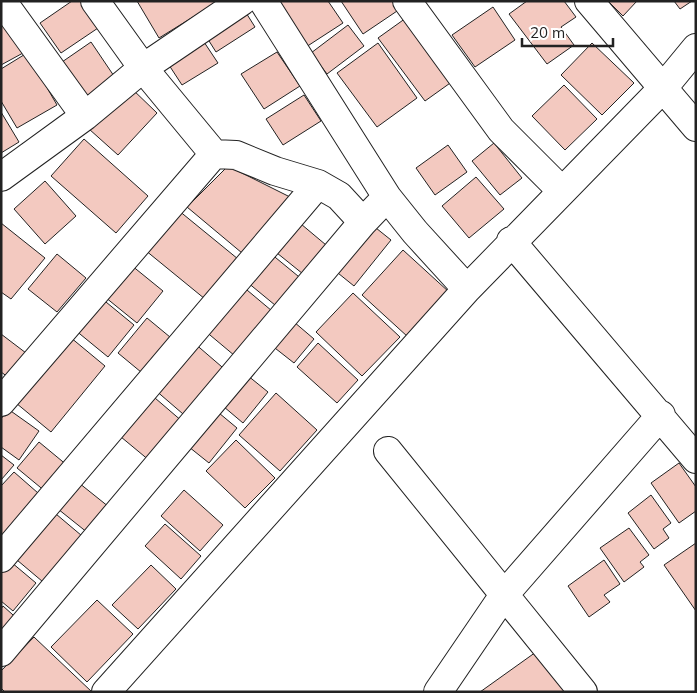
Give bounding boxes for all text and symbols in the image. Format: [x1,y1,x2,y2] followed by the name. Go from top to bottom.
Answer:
[522,15,613,47] scale bar
[530,23,565,42] text: 20 m

